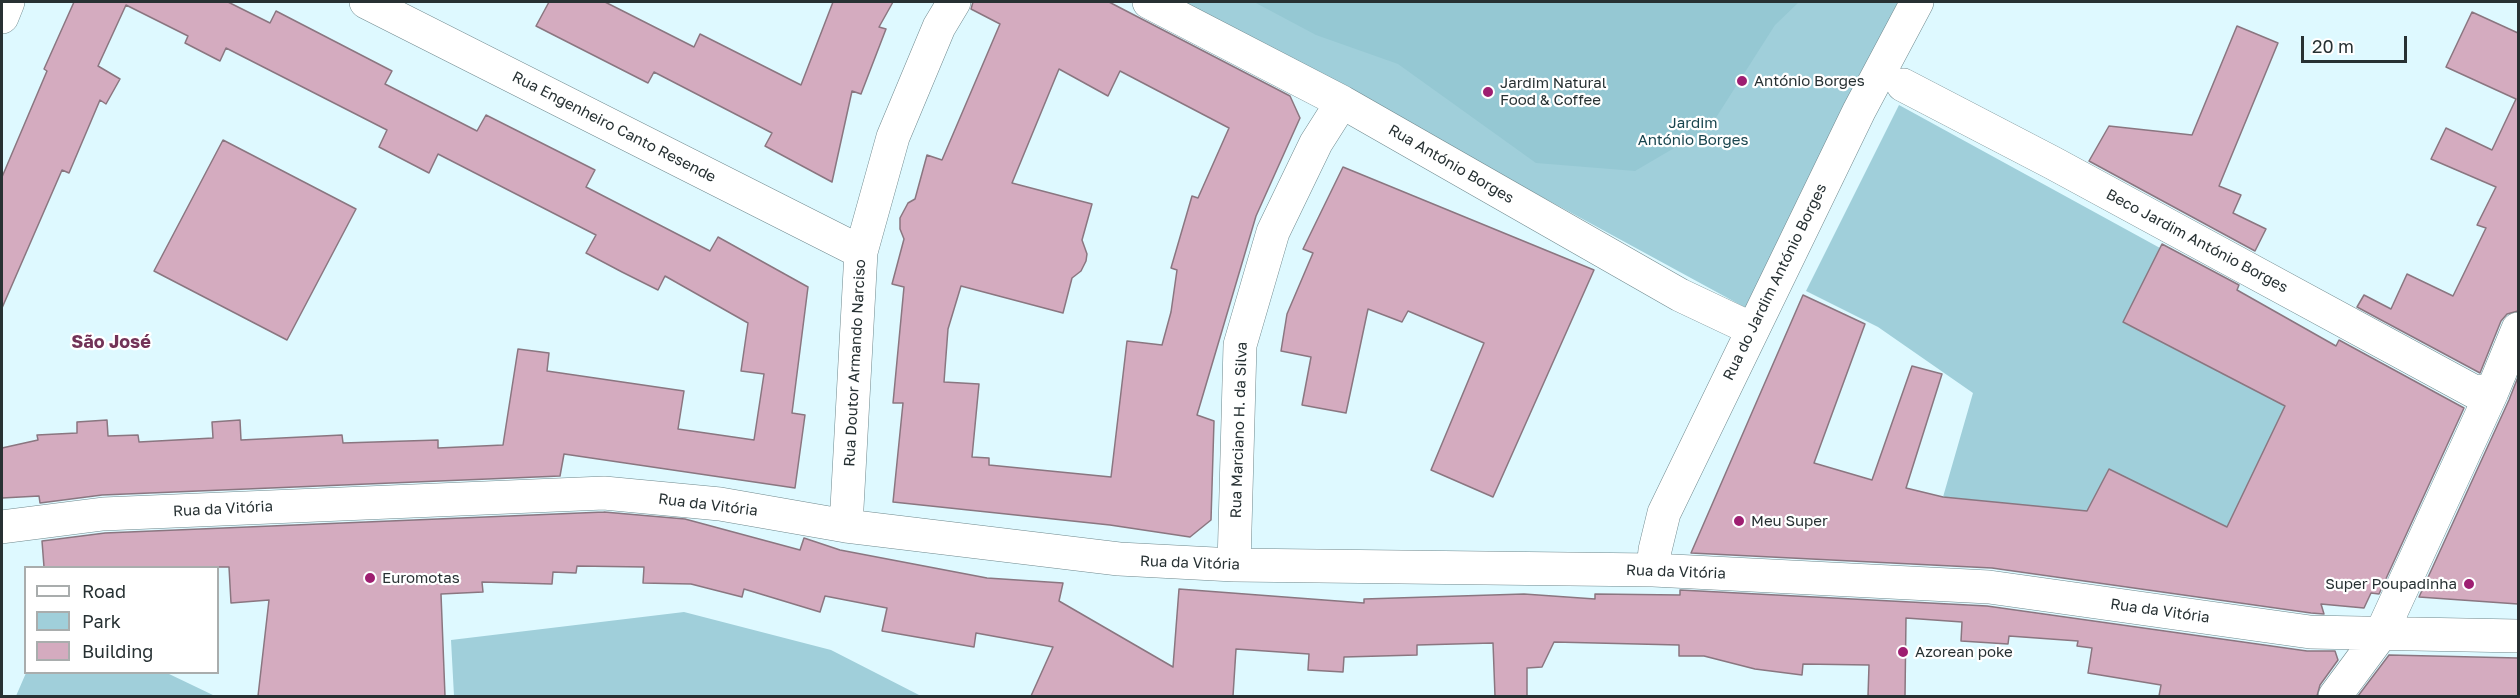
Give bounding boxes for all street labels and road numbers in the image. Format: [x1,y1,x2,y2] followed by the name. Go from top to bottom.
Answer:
[509,68,719,186] street label: Rua Engenheiro Canto Resende
[1385,121,1517,207] street label: Rua António Borges
[1719,181,1831,383] street label: Rua do Jardim António Borges
[2103,185,2291,297] street label: Beco Jardim António Borges
[841,259,869,467] street label: Rua Doutor Armando Narciso
[1227,341,1251,519] street label: Rua Marciano H. da Silva
[657,490,759,520] street label: Rua da Vitória
[173,497,273,521] street label: Rua da Vitória
[1140,552,1240,574] street label: Rua da Vitória
[1626,561,1726,583] street label: Rua da Vitória
[2109,595,2211,627] street label: Rua da Vitória

